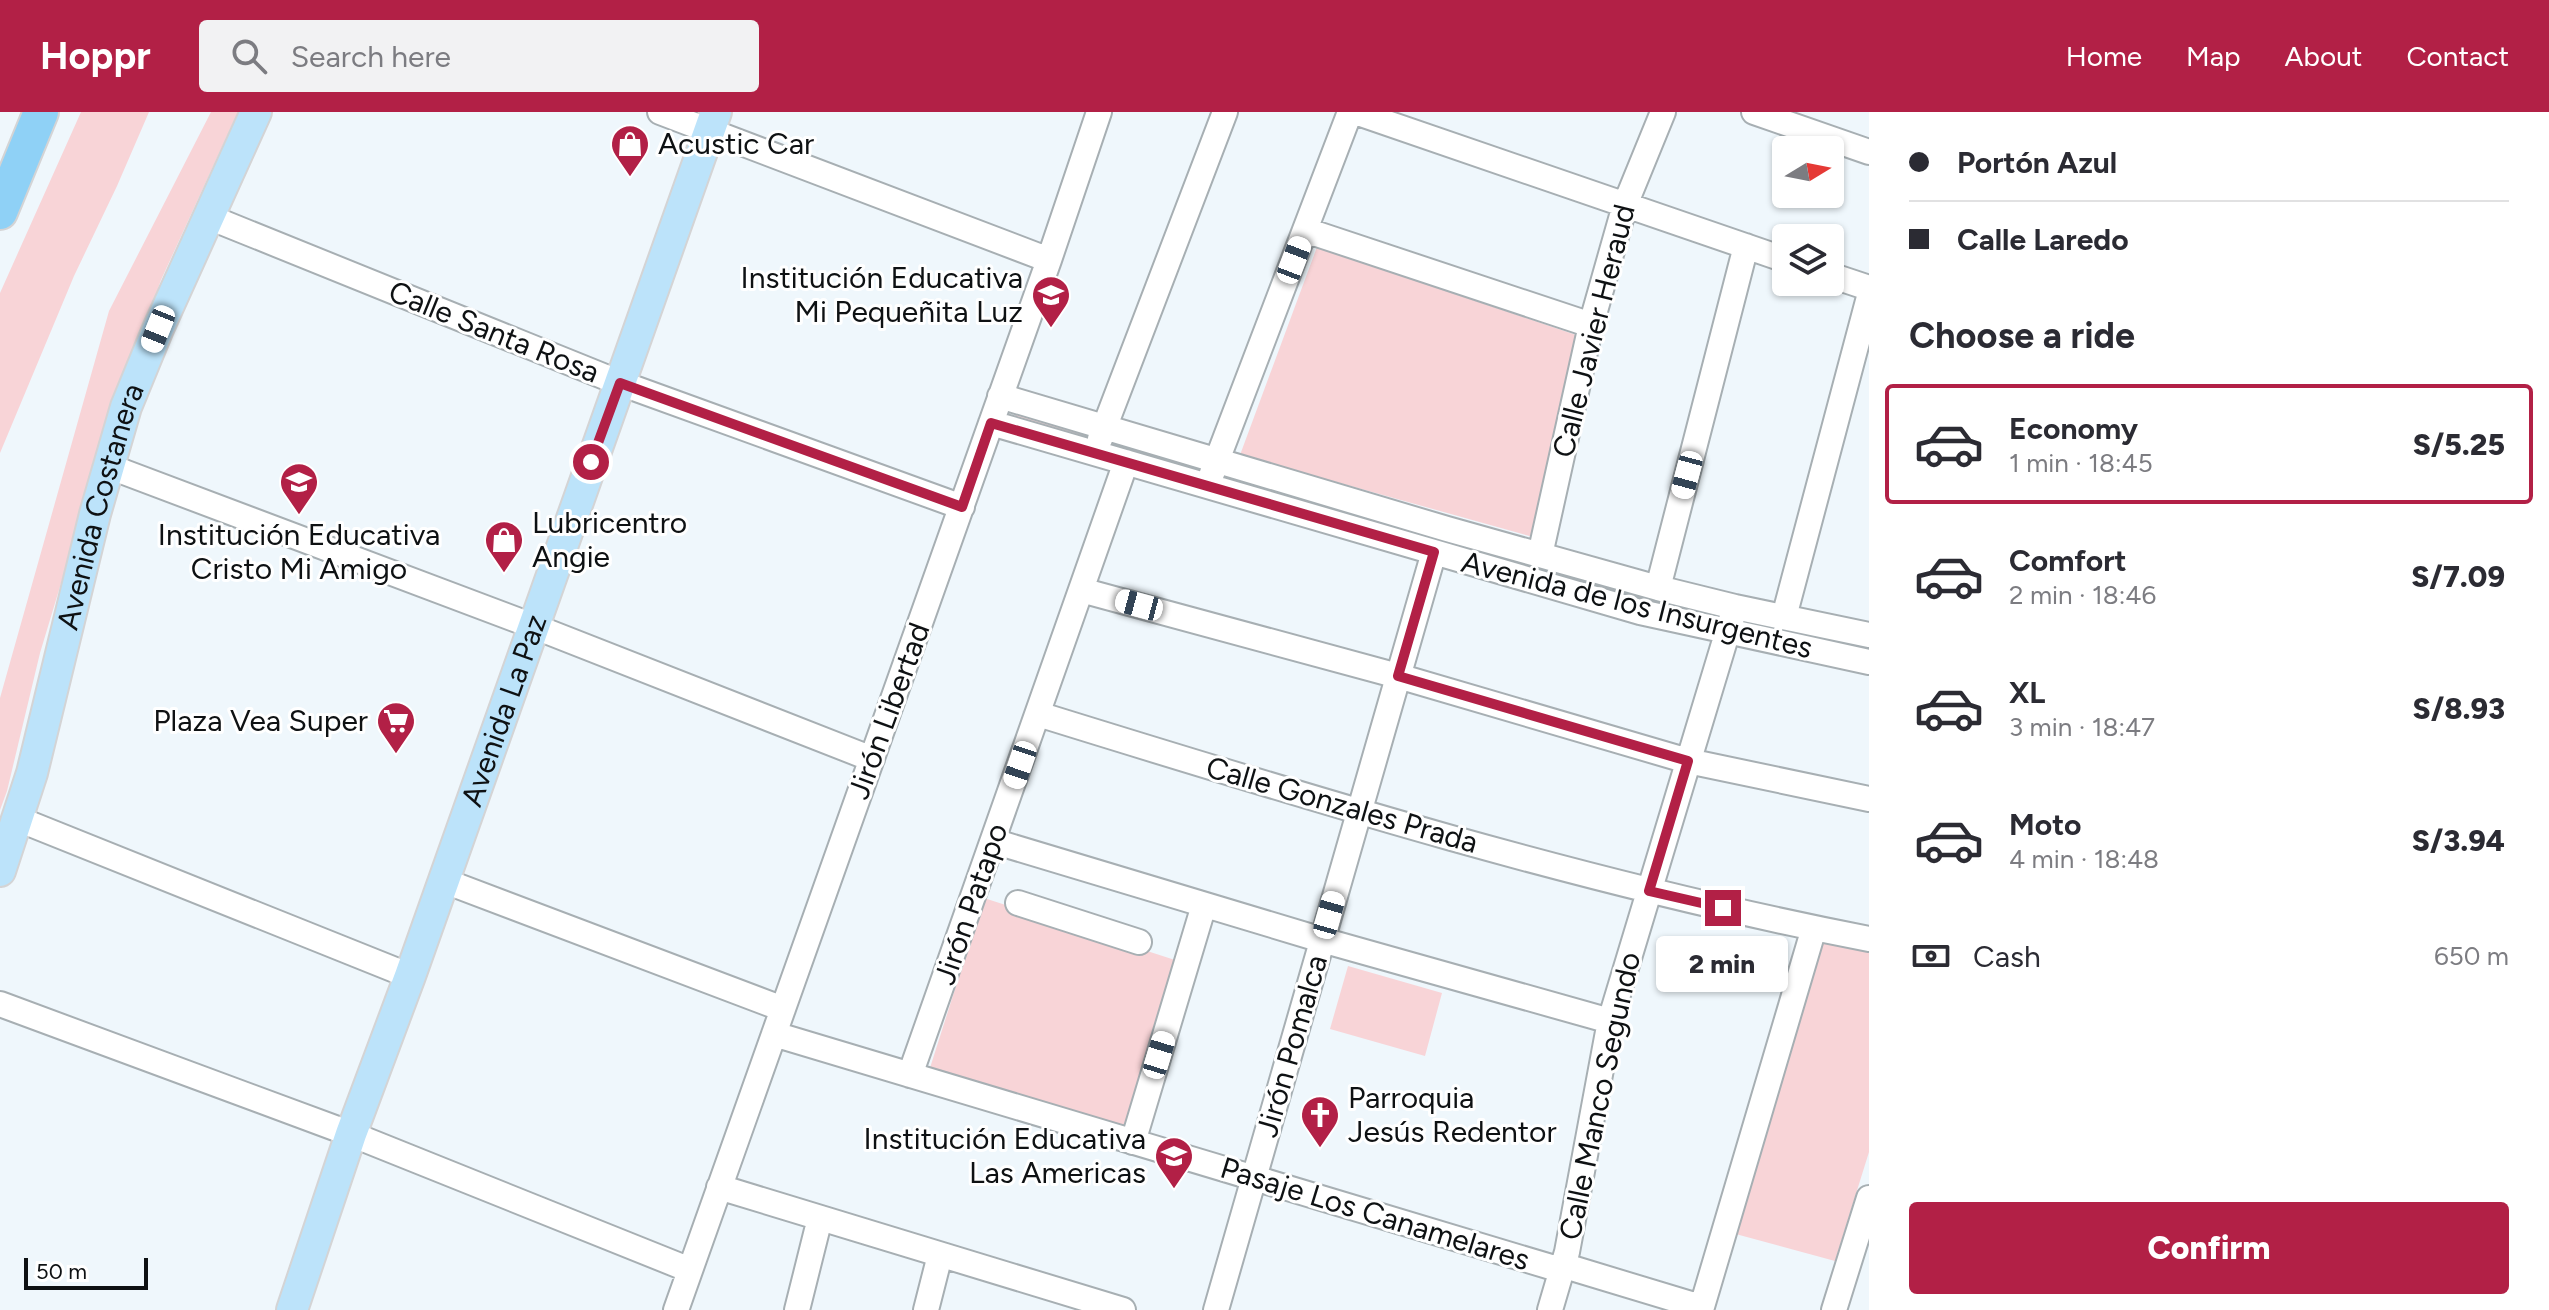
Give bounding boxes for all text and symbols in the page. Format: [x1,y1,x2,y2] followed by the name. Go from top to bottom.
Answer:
[199,20,759,92] search box
[40,33,151,79] text: Hoppr
[227,34,271,78] icon: search
[291,38,451,75] text: Search here
[2066,39,2142,73] text: Home
[2186,39,2241,73] text: Map
[2285,39,2362,73] text: About
[2406,39,2509,73] text: Contact
[609,123,651,178] shop icon: Acustic Car
[658,125,814,162] place label: Acustic Car
[1772,136,1844,208] north arrow
[1772,136,1844,296] map controls
[1957,144,2117,181] text: Portón Azul
[1544,200,1643,461] street label: Calle Javier Heraud
[1957,221,2129,258] text: Calle Laredo
[1772,224,1844,296] button: layers
[1274,233,1314,287] car
[741,259,1023,330] place label: Institución Educativa Mi Pequeñita Luz
[383,272,605,391] street label: Calle Santa Rosa
[1030,274,1072,329] school or university icon: Institución Educativa Mi Pequeñita Luz
[138,302,178,356] car
[1909,314,2135,357] text: Choose a ride
[49,378,152,633] street label: Avenida Costanera
[1913,408,1985,480] icon: car
[2009,410,2138,447] text: Economy
[2413,426,2505,463] text: S/5.25
[573,444,609,480] route start
[2009,447,2153,479] text: 1 min · 18:45
[1669,449,1705,501] car
[278,461,320,516] school or university icon: Institución Educativa Cristo Mi Amigo
[532,504,687,575] place label: Lubricentro Angie
[158,516,440,587] place label: Institución Educativa Cristo Mi Amigo
[483,519,525,574] shop icon: Lubricentro Angie
[1913,540,1985,612] icon: car
[2009,542,2127,579] text: Comfort
[1458,543,1816,666] street label: Avenida de los Insurgentes
[2411,558,2505,595] text: S/7.09
[2009,579,2156,611] text: 2 min · 18:46
[1113,587,1165,623] car
[453,609,555,811] street label: Avenida La Paz
[840,618,938,804] street label: Jirón Libertad
[1913,672,1985,744] icon: car
[2009,674,2045,711] text: XL
[2413,690,2505,727] text: S/8.93
[375,700,417,755] supermarket icon: Plaza Vea Super
[153,702,368,739] place label: Plaza Vea Super
[2009,711,2155,743] text: 3 min · 18:47
[1001,738,1039,792] car
[1202,748,1482,861] street label: Calle Gonzales Prada
[1913,804,1985,876] icon: car
[2009,806,2081,843] text: Moto
[926,818,1015,989] street label: Jirón Patapo
[2412,822,2505,859] text: S/3.94
[2009,843,2159,875] text: 4 min · 18:48
[1311,889,1347,941] car
[1705,890,1741,926] route end
[1909,934,1953,978] icon: cash
[1657,936,1789,992] callout: 2 min
[1973,938,2041,975] text: Cash
[2434,940,2509,972] text: 650 m
[1689,948,1755,980] text: 2 min
[1551,949,1648,1243] street label: Calle Manco Segundo
[1248,951,1335,1141] street label: Jirón Pomalca
[1141,1029,1177,1081] car
[1348,1079,1557,1150] place label: Parroquia Jesús Redentor
[1299,1094,1341,1149] church icon: Parroquia Jesús Redentor
[864,1120,1146,1191] place label: Institución Educativa Las Americas
[1153,1135,1195,1190] school or university icon: Institución Educativa Las Americas
[1216,1149,1534,1278] street label: Pasaje Los Canamelares
[1909,1202,2509,1294] button: Confirm
[24,1254,148,1290] scale bar
[36,1258,87,1285] text: 50 m

